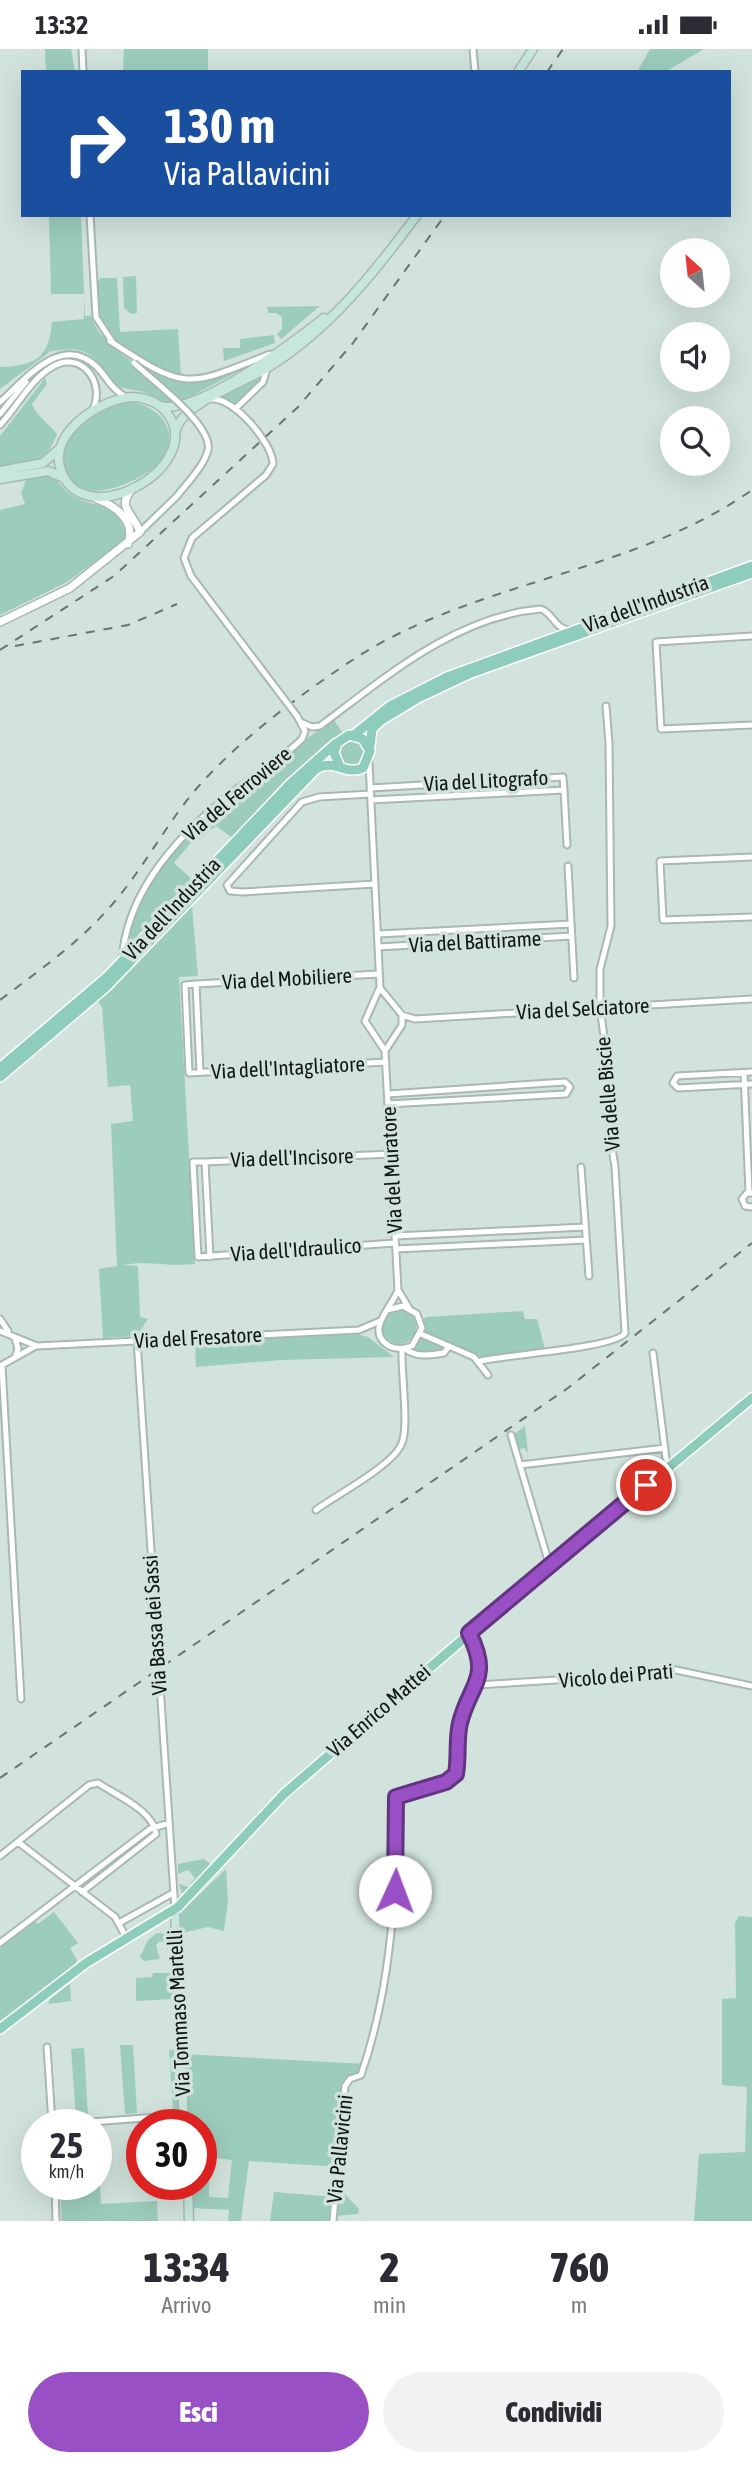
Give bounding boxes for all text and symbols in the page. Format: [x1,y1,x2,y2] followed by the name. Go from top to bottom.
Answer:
[35,10,89,40] text: 13:32
[164,97,275,153] text: 130 m
[49,98,140,189] icon: right
[164,155,331,192] text: Via Pallavicini
[660,238,730,308] north arrow
[660,238,730,476] map controls
[660,322,730,392] button: sound
[660,406,730,476] button: search
[580,569,712,637] street label: Via dell'Industria
[177,741,295,846] street label: Via del Ferroviere
[423,765,549,795] street label: Via del Litografo
[118,852,225,965] street label: Via dell'Industria
[408,926,542,956] street label: Via del Battirame
[221,963,353,993] street label: Via del Mobiliere
[516,993,650,1023] street label: Via del Selciatore
[590,1036,624,1152] street label: Via delle Biscie
[211,1051,365,1083] street label: Via dell'Intagliatore
[376,1106,406,1234] street label: Via del Muratore
[230,1143,354,1171] street label: Via dell'Incisore
[230,1232,362,1266] street label: Via dell'Idraulico
[133,1322,263,1352] street label: Via del Fresatore
[616,1455,676,1515] pin
[627,1466,665,1504] icon: arrive
[137,1554,171,1696] street label: Via Bassa dei Sassi
[558,1658,674,1692] street label: Vicolo dei Prati
[322,1659,435,1761] street label: Via Enrico Mattei
[358,1854,432,1928] position arrow
[162,1929,194,2097] street label: Via Tommaso Martelli
[321,2093,357,2205] street label: Via Pallavicini
[126,2109,217,2200] speed limit sign: 30
[50,2125,83,2165] text: 25
[49,2161,84,2182] text: km/h
[143,2243,230,2291] text: 13:34
[380,2243,399,2291] text: 2
[549,2243,609,2291] text: 760
[161,2292,212,2318] text: Arrivo
[373,2292,406,2318] text: min
[571,2292,587,2318] text: m
[28,2372,369,2452] button: Esci
[383,2372,724,2452] button: Condividi

